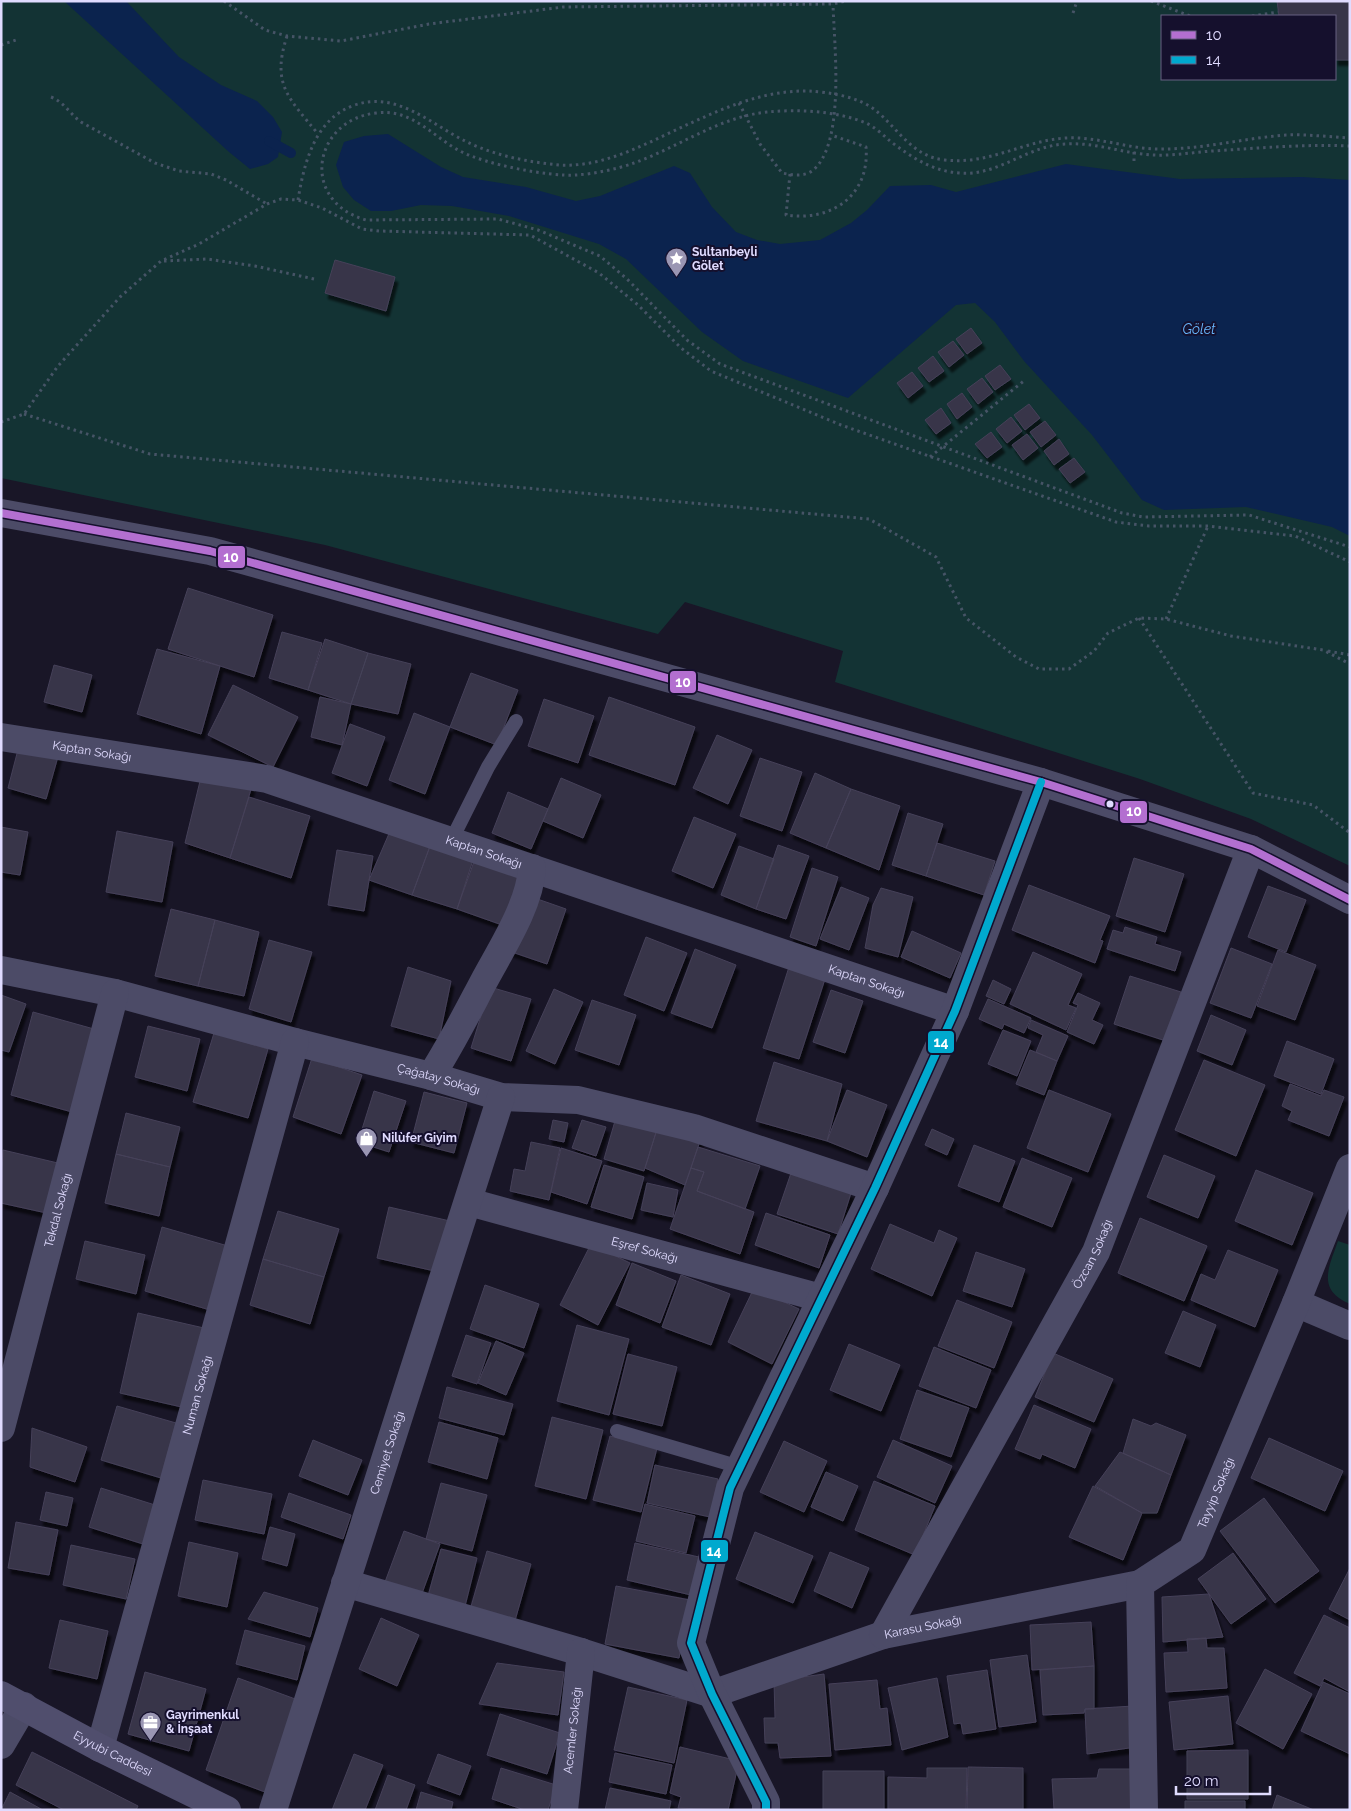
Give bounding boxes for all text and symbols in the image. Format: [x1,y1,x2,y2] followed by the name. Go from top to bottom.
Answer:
[1161,15,1336,80] legend
[1206,26,1222,44] text: 10
[1206,51,1221,69] text: 14
[692,245,757,273] place label: Sultanbeyli Gölet
[664,247,688,278] place icon: Sultanbeyli Gölet
[1182,321,1216,337] water label: Gölet
[217,545,246,569] line badge: 10
[223,549,239,565] text: 10
[669,670,697,694] line badge: 10
[675,674,691,690] text: 10
[51,738,132,764] street label: Kaptan Sokağı
[1105,799,1115,809] unlabelled marker
[1119,800,1148,824] line badge: 10
[1126,803,1142,819] text: 10
[444,833,524,871] street label: Kaptan Sokağı
[827,962,906,1001] street label: Kaptan Sokağı
[927,1030,955,1054] line badge: 14
[934,1034,948,1050] text: 14
[395,1061,482,1097] street label: Çağatay Sokağı
[354,1126,378,1157] shop icon: Nilùfer Giyim
[382,1131,457,1145] place label: Nilùfer Giyim
[42,1172,75,1249] street label: Tekdal Sokağı
[1070,1217,1115,1291] street label: Özcan Sokağı
[610,1234,679,1266] street label: Eşref Sokağı
[180,1354,215,1436] street label: Numan Sokağı
[367,1409,407,1496] street label: Cemiyet Sokağı
[1195,1455,1237,1531] street label: Tayyip Sokağı
[700,1539,729,1563] line badge: 14
[707,1543,721,1559] text: 14
[883,1613,963,1642] street label: Karasu Sokağı
[561,1686,584,1775] street label: Acemler Sokağı
[166,1708,239,1736] place label: Gayrimenkul & İnşaat
[138,1710,162,1741] office icon: Gayrimenkul & İnşaat
[71,1728,154,1779] street label: Eyyubi Caddesi
[1176,1764,1270,1796] scale bar
[1184,1772,1219,1790] text: 20 m

